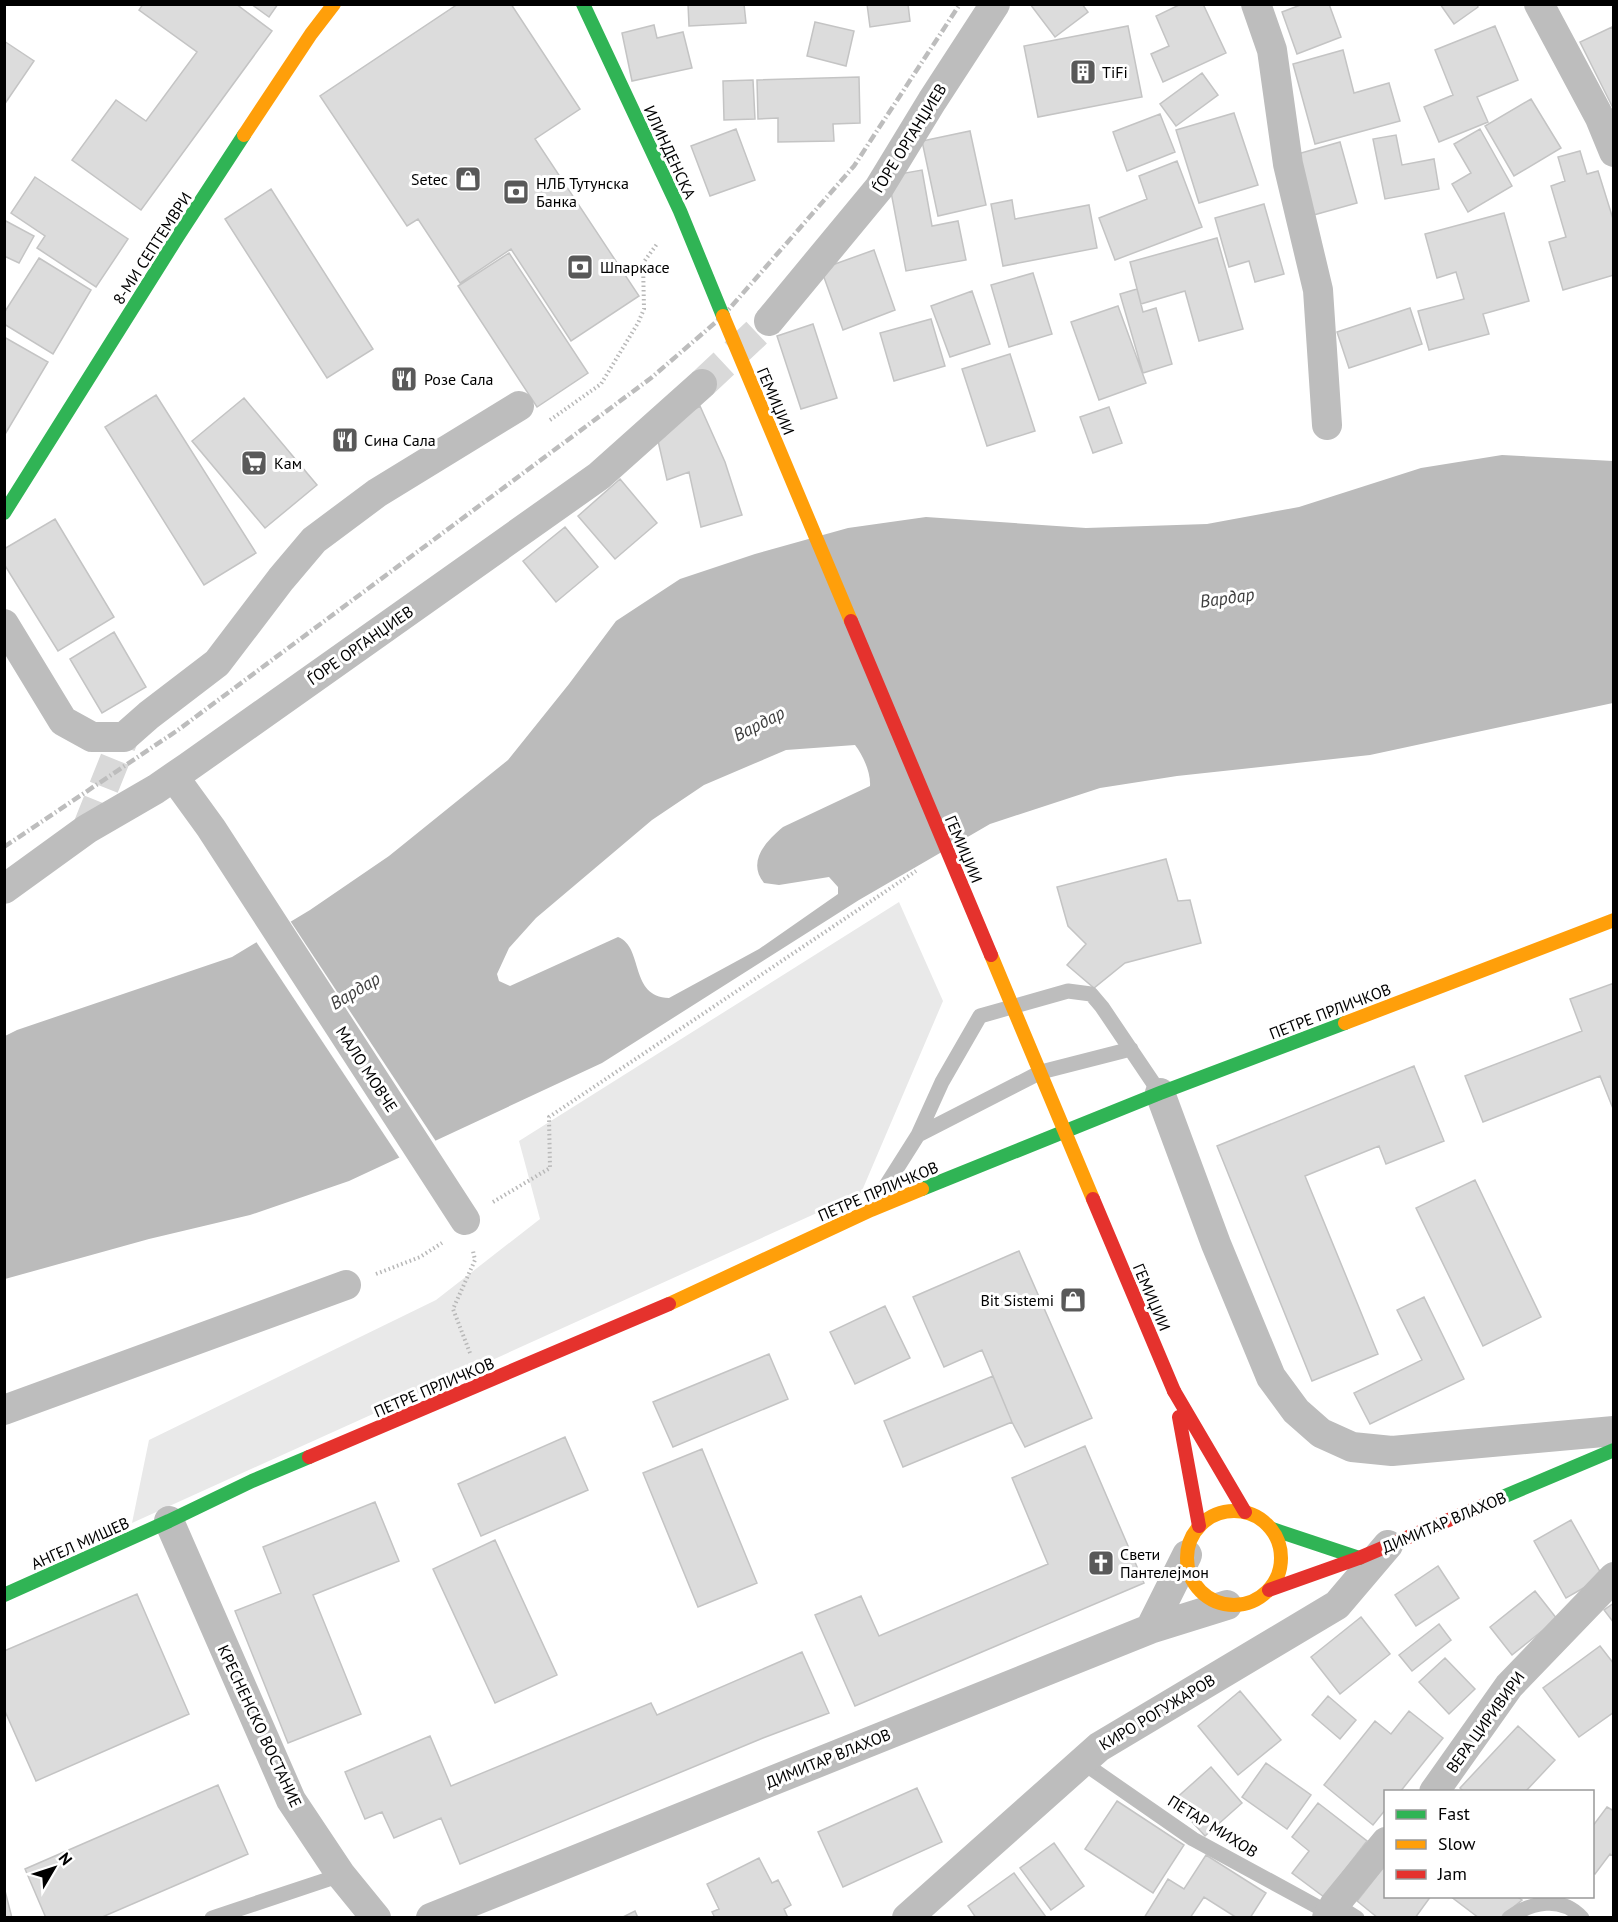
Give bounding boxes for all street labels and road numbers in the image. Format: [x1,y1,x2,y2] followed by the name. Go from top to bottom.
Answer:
[867,80,951,196] street label: ЃОРЕ ОРГАНЏИЕВ
[640,102,701,202] street label: ИЛИНДЕНСКА
[108,188,196,308] street label: 8-МИ СЕПТЕМВРИ
[753,364,799,438] street label: ГЕМИЏИИ
[303,601,417,689] street label: ЃОРЕ ОРГАНЏИЕВ
[941,812,987,886] street label: ГЕМИЏИИ
[1266,979,1394,1043] street label: ПЕТРЕ ПРЛИЧКОВ
[332,1022,402,1116] street label: МАЛО МОВЧЕ
[815,1157,941,1225] street label: ПЕТРЕ ПРЛИЧКОВ
[1129,1260,1175,1334] street label: ГЕМИЏИИ
[371,1353,497,1421] street label: ПЕТРЕ ПРЛИЧКОВ
[1379,1487,1509,1557] street label: ДИМИТАР ВЛАХОВ
[28,1512,132,1574] street label: АНГЕЛ МИШЕВ
[214,1642,306,1810] street label: КРЕСНЕНСКО ВОСТАНИЕ
[1441,1667,1529,1777] street label: ВЕРА ЦИРИВИРИ
[1095,1669,1219,1755] street label: КИРО РОГУЖАРОВ
[763,1724,893,1792] street label: ДИМИТАР ВЛАХОВ
[1164,1790,1262,1862] street label: ПЕТАР МИХОВ

